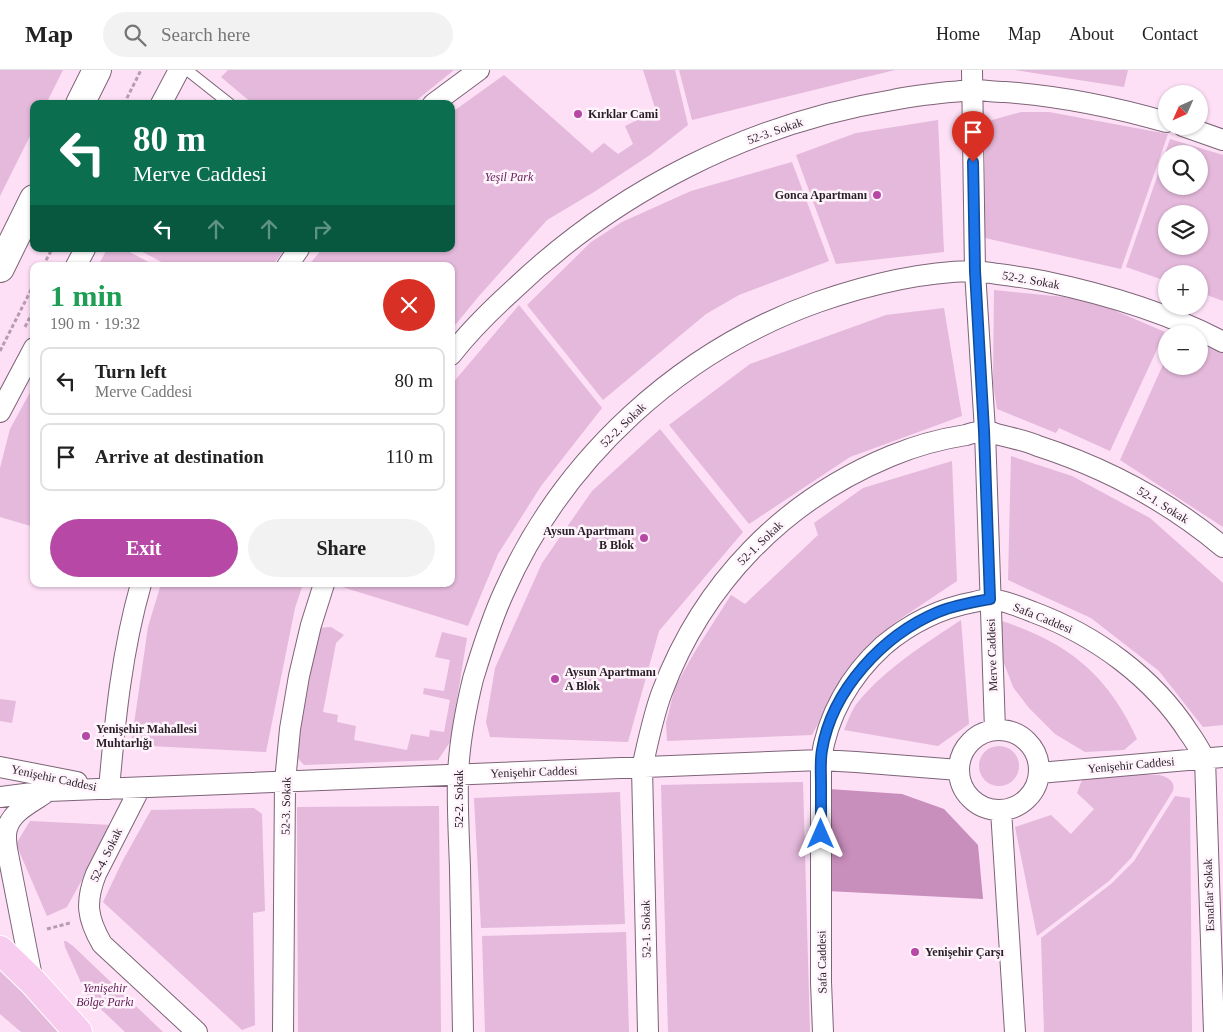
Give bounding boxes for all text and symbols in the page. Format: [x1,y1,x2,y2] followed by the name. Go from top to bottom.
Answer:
[103,12,453,57] search box
[25,21,73,47] text: Map
[121,21,149,49] icon: search
[161,24,250,45] text: Search here
[936,24,980,44] text: Home
[1008,24,1041,44] text: Map
[1069,24,1114,44] text: About
[1142,24,1198,44] text: Contact
[1158,85,1208,135] north arrow
[1158,85,1208,375] map controls
[588,107,659,121] place label: Kırklar Cami
[572,108,584,120] marker: Kırklar Cami
[952,111,994,162] pin
[745,115,805,147] street label: 52-3. Sokak
[959,118,987,146] icon: arrive
[50,120,115,185] icon: left
[133,120,206,159] text: 80 m
[1158,145,1208,195] button: search
[133,161,267,186] text: Merve Caddesi
[485,170,534,184] park label: Yeşil Park
[775,188,868,202] place label: Gonca Apartmanı
[871,189,883,201] marker: Gonca Apartmanı
[1158,205,1208,255] button: layers
[149,215,177,243] icon: left
[202,215,230,243] icon: ahead
[255,215,283,243] icon: ahead
[308,215,336,243] icon: right
[1158,265,1208,315] button: +
[1001,268,1061,292] street label: 52-2. Sokak
[50,279,123,312] text: 1 min
[383,279,435,331] button: close
[50,315,140,332] text: 190 m · 19:32
[1158,325,1208,375] button: −
[95,361,167,382] text: Turn left
[52,367,80,395] icon: left
[394,370,433,391] text: 80 m
[95,383,192,400] text: Merve Caddesi
[597,400,649,450] street label: 52-2. Sokak
[52,443,80,471] icon: arrive
[95,446,264,467] text: Arrive at destination
[386,446,433,467] text: 110 m
[1135,484,1191,526] street label: 52-1. Sokak
[734,518,786,568] street label: 52-1. Sokak
[50,519,238,577] button: Exit
[248,519,435,577] button: Share
[543,524,635,552] place label: Aysun Apartmanı B Blok
[638,532,650,544] marker: Aysun Apartmanı B Blok
[1011,600,1075,637] street label: Safa Caddesi
[984,618,1000,692] street label: Merve Caddesi
[565,665,656,693] place label: Aysun Apartmanı A Blok
[549,673,561,685] marker: Aysun Apartmanı A Blok
[96,722,197,750] place label: Yenişehir Mahallesi Muhtarlığı
[80,730,92,742] marker: Yenişehir Mahallesi Muhtarlığı
[1087,754,1176,776] street label: Yenişehir Caddesi
[10,762,99,794] street label: Yenişehir Caddesi
[490,763,578,781] street label: Yenişehir Caddesi
[452,770,466,828] street label: 52-2. Sokak
[278,777,294,835] street label: 52-3. Sokak
[794,807,846,859] position arrow
[87,826,125,884] street label: 52-4. Sokak
[1201,858,1217,932] street label: Esnaflar Sokak
[638,900,654,958] street label: 52-1. Sokak
[814,930,830,994] street label: Safa Caddesi
[925,945,1004,959] place label: Yenişehir Çarşı
[909,946,921,958] marker: Yenişehir Çarşı
[76,981,134,1009] park label: Yenişehir Bölge Parkı

